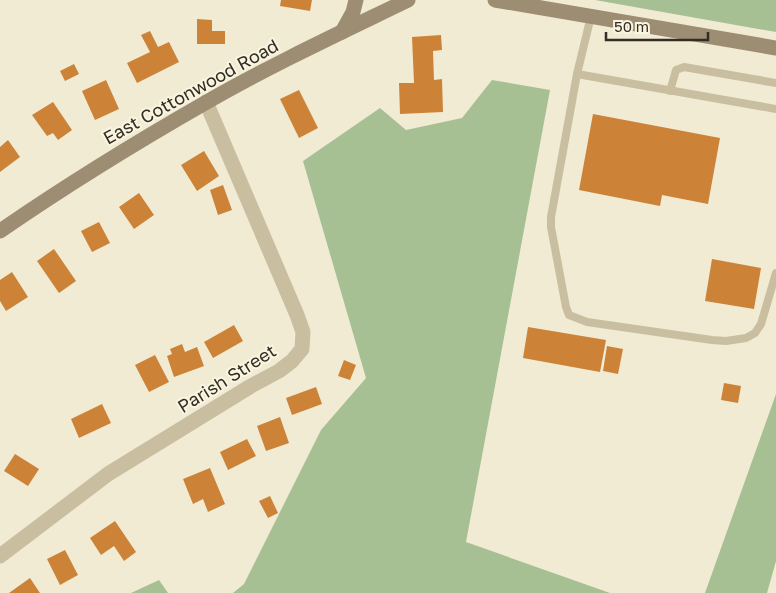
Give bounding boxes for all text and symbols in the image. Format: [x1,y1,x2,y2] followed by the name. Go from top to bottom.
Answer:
[606,10,708,42] scale bar
[614,17,649,35] text: 50 m
[99,34,282,148] street label: East Cottonwood Road
[173,339,280,417] street label: Parish Street

